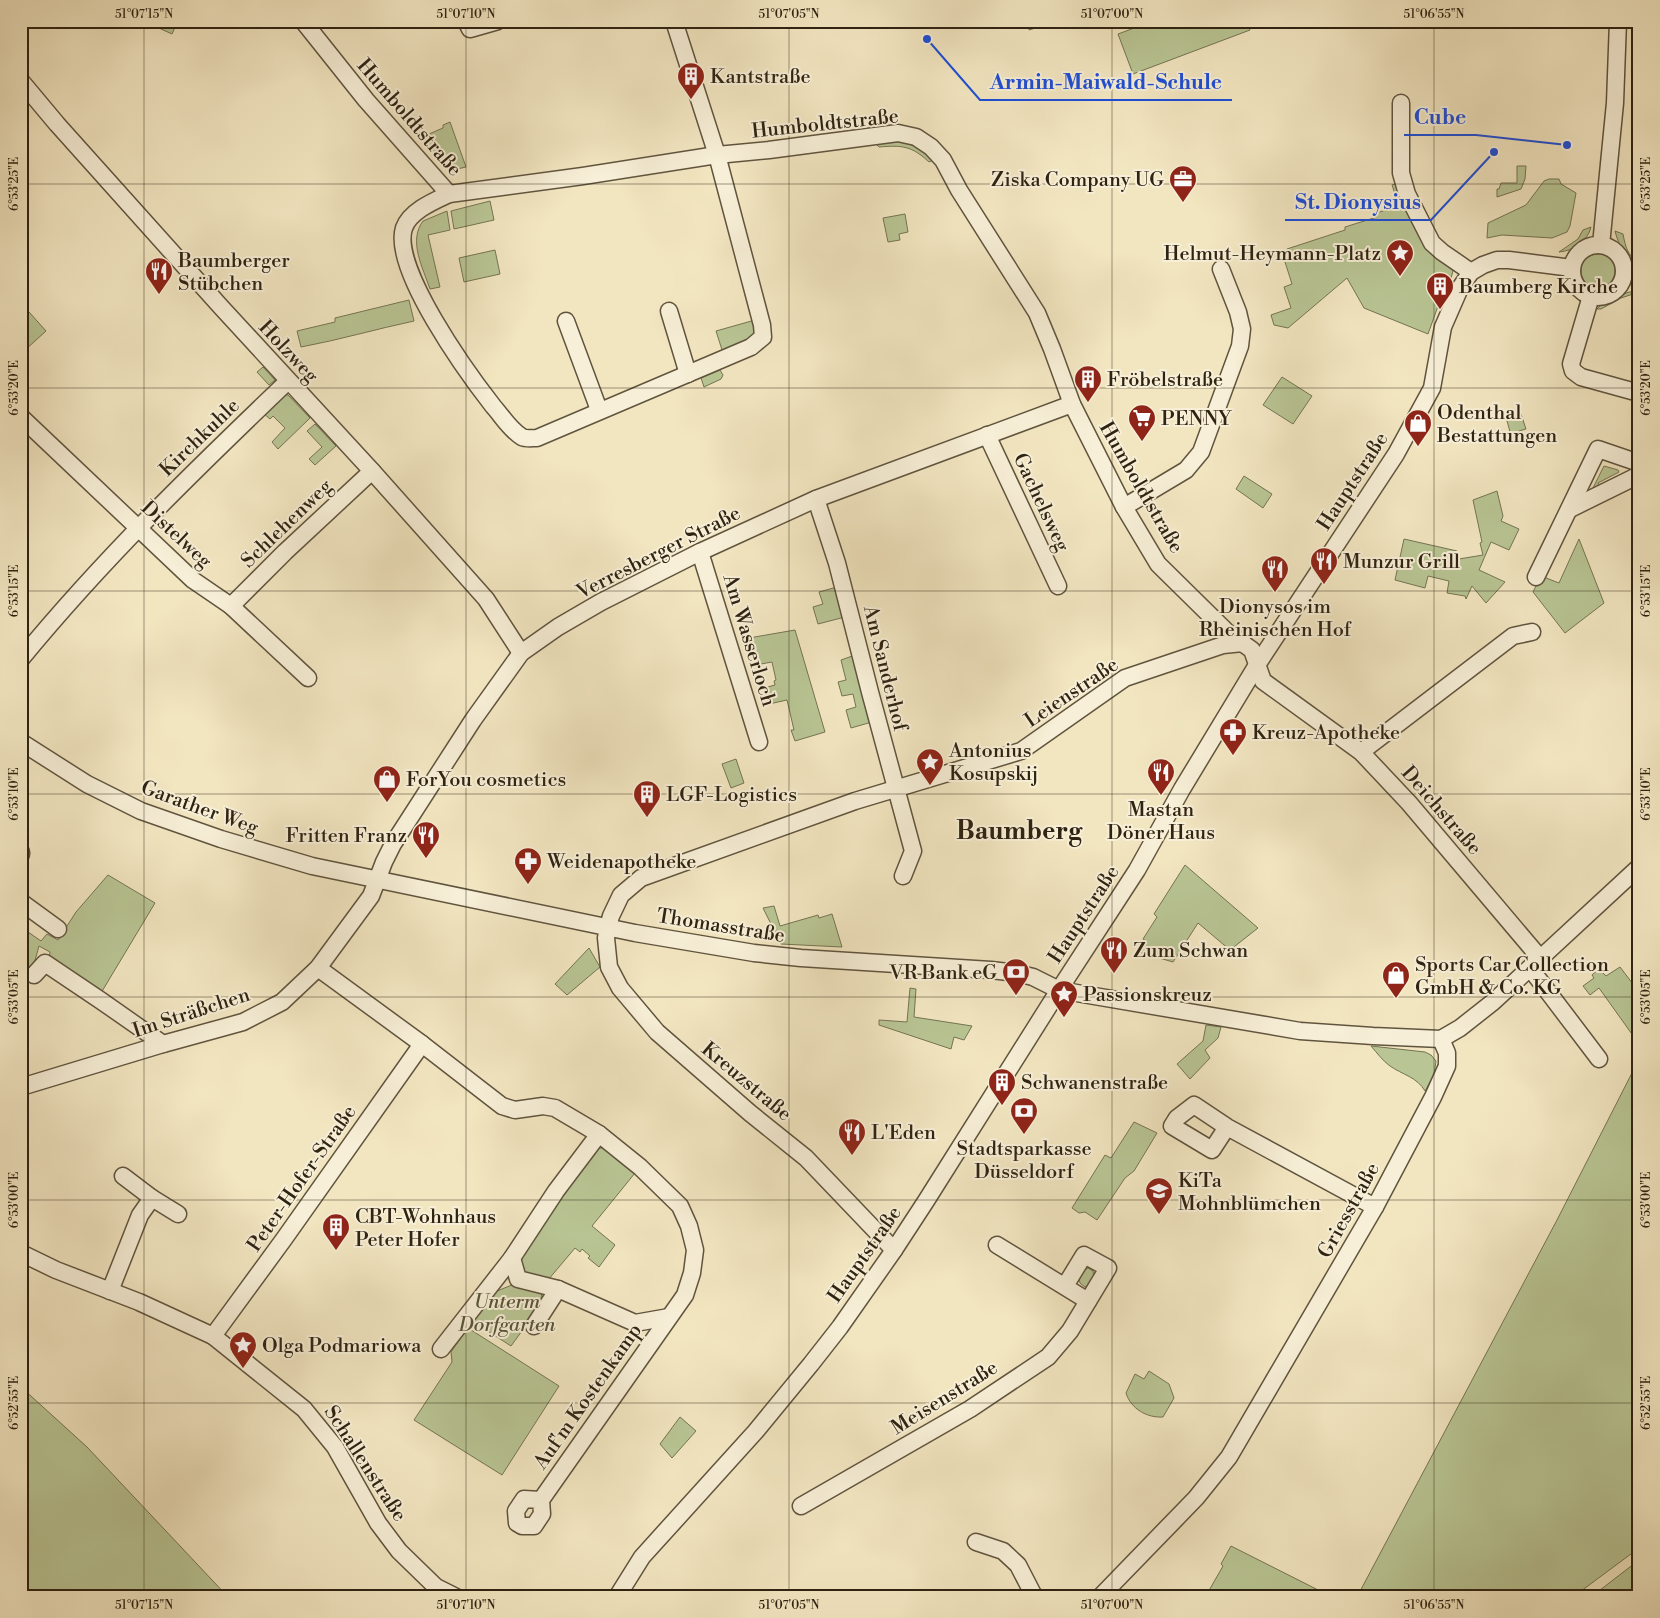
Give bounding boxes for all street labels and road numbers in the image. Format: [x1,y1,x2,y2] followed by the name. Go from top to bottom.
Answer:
[351,54,467,182] street label: Humboldtstraße
[750,104,900,145] street label: Humboldtstraße
[253,315,324,389] street label: Holzweg
[155,394,245,482] street label: Kirchkuhle
[1093,417,1189,558] street label: Humboldtstraße
[1312,428,1394,536] street label: Hauptstraße
[1007,449,1075,557] street label: Gachelsweg
[236,474,338,574] street label: Schlehenweg
[135,496,217,575] street label: Distelweg
[572,501,745,606] street label: Verresberger Straße
[716,570,781,710] street label: Am Wasserloch
[857,602,912,735] street label: Am Sanderhof
[1020,653,1124,734] street label: Leienstraße
[1395,761,1486,861] street label: Deichstraße
[137,776,262,841] street label: Garather Weg
[1043,861,1125,969] street label: Hauptstraße
[655,904,787,949] street label: Thomasstraße
[130,983,253,1044] street label: Im Sträßchen
[696,1037,796,1127] street label: Kreuzstraße
[242,1101,362,1257] street label: Peter-Hofer-Straße
[1313,1159,1386,1263] street label: Griesstraße
[823,1202,908,1308] street label: Hauptstraße
[528,1319,648,1475] street label: Auf'm Kostenkamp
[887,1356,1003,1441] street label: Meisenstraße
[318,1401,412,1527] street label: Schallenstraße

